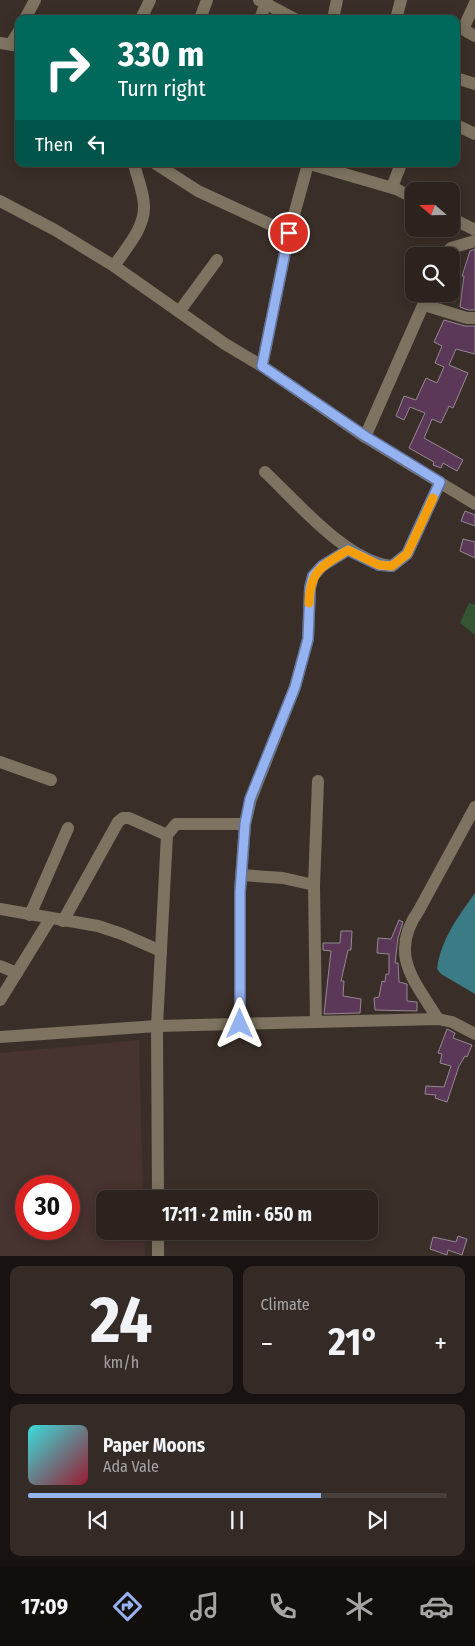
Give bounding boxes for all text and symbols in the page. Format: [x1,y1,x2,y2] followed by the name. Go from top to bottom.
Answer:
[118,33,204,75] text: 330 m
[35,35,100,100] icon: right
[118,75,206,102] text: Turn right
[83,130,111,158] icon: left
[35,133,73,156] text: Then
[405,182,460,238] north arrow
[405,182,460,302] map controls
[268,212,310,254] pin
[275,219,303,247] icon: arrive
[405,247,460,302] button: search
[213,997,265,1049] position arrow
[15,1175,80,1240] speed limit sign: 30
[162,1203,312,1226] text: 17:11 · 2 min · 650 m
[90,1281,152,1359] text: 24
[261,1295,310,1314] text: Climate
[328,1319,379,1365] text: 21°
[261,1327,273,1360] text: −
[434,1327,447,1360] text: +
[103,1353,139,1372] text: km/h
[103,1434,205,1457] text: Paper Moons
[103,1457,159,1476] text: Ada Vale
[84,1506,112,1534] icon: previous
[223,1506,251,1534] icon: pause
[363,1506,391,1534] icon: next
[110,1589,145,1624] icon: directions
[187,1589,222,1624] icon: music
[265,1589,300,1624] icon: phone
[342,1589,377,1624] icon: climate
[419,1589,454,1624] icon: car
[21,1593,68,1620] text: 17:09

